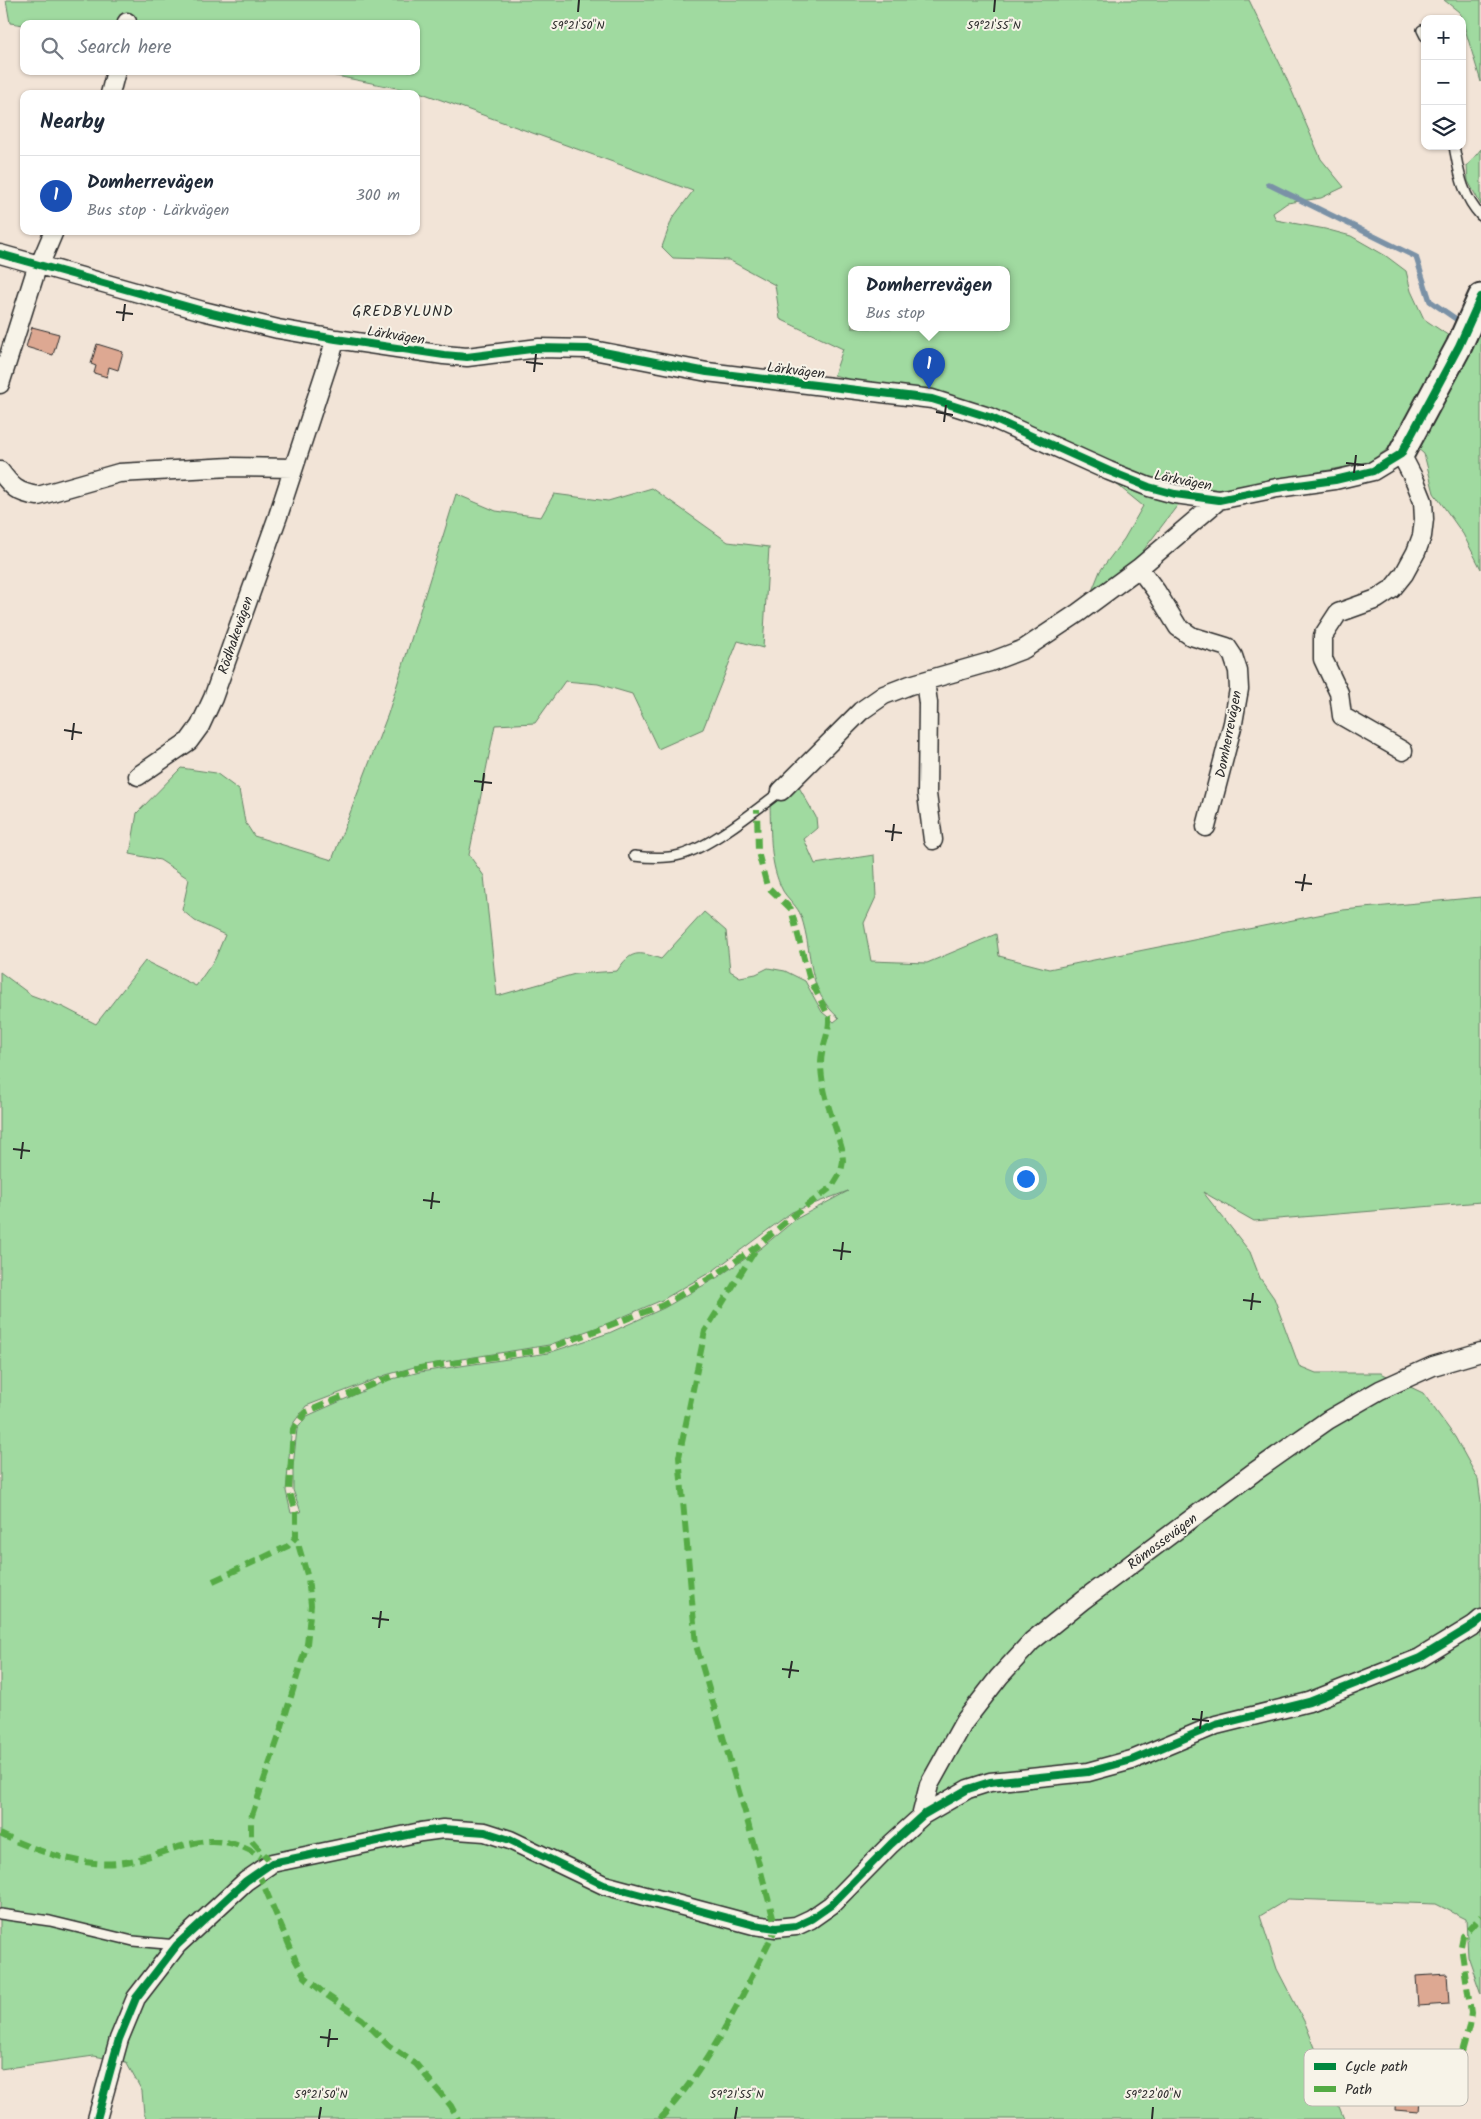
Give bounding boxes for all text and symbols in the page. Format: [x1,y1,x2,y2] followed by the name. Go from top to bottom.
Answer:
[1421,15,1466,150] map controls
[1421,15,1466,60] button: +
[551,16,605,35] text: 59°21'50"N
[967,16,1021,35] text: 59°21'55"N
[20,20,420,75] search box
[78,33,172,63] text: Search here
[38,34,66,62] icon: search
[1421,60,1466,105] button: −
[1421,105,1466,150] button: layers
[40,106,105,139] text: Nearby
[87,168,214,198] text: Domherrevägen
[54,183,58,208] text: 1
[356,183,400,208] text: 300 m
[87,198,229,223] text: Bus stop · Lärkvägen
[848,266,1010,331] popup
[866,271,992,301] text: Domherrevägen
[352,300,454,324] district label: GREDBYLUND
[866,301,925,326] text: Bus stop
[365,321,426,351] street label: Lärkvägen
[913,348,945,389] pin: 1
[766,357,826,385] street label: Lärkvägen
[1152,465,1214,497] street label: Lärkvägen
[212,593,260,677] street label: Rödhakevägen
[1210,688,1248,780] street label: Domherrevägen
[1013,1166,1039,1192] your location
[1123,1508,1202,1576] street label: Römossevägen
[1304,2049,1468,2106] legend
[1345,2056,1408,2078] text: Cycle path
[1345,2079,1372,2101] text: Path
[294,2085,348,2104] text: 59°21'50"N
[710,2085,764,2104] text: 59°21'55"N
[1125,2085,1181,2104] text: 59°22'00"N

